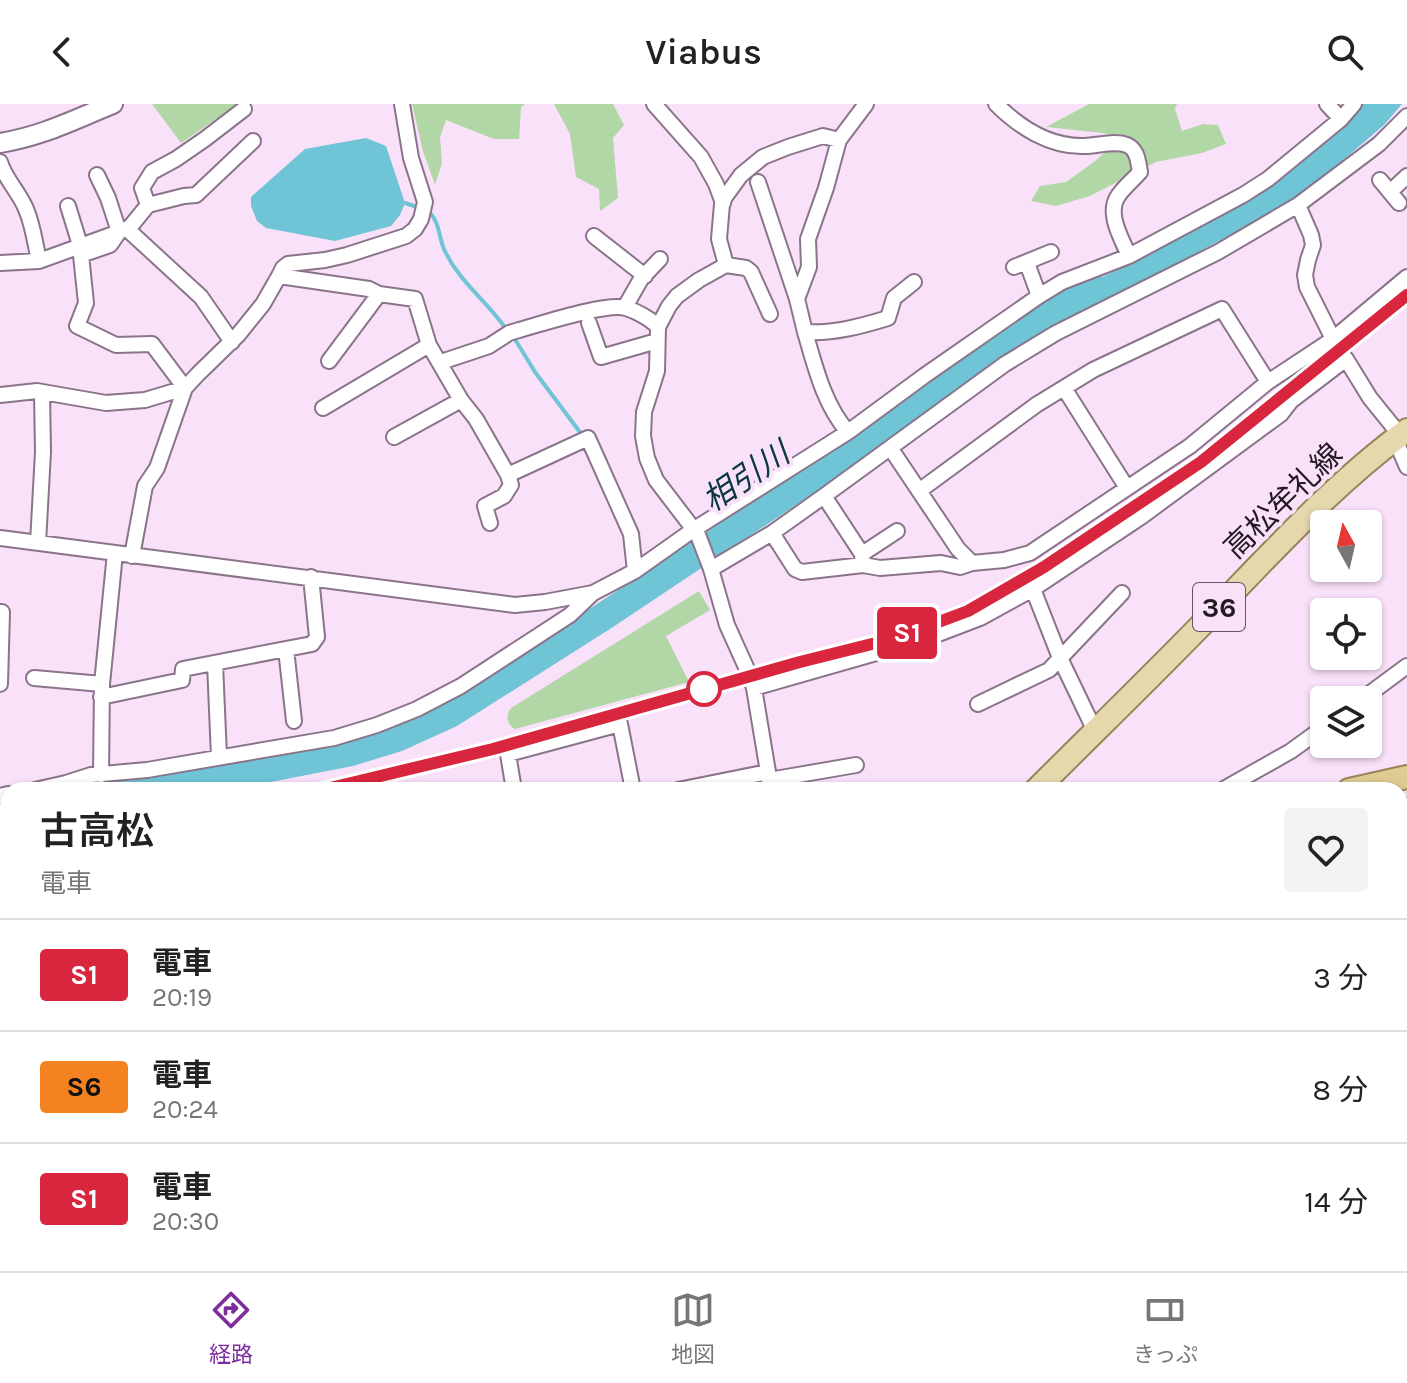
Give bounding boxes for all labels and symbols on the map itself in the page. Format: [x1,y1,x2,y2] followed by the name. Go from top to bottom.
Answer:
[696,433,799,519] water label: 相引川
[1217,436,1349,566] street label: 高松牟礼線
[1310,510,1382,582] north arrow
[1193,583,1245,631] road number: 36
[871,607,943,659] line badge: S1
[687,672,721,706] unlabelled marker

